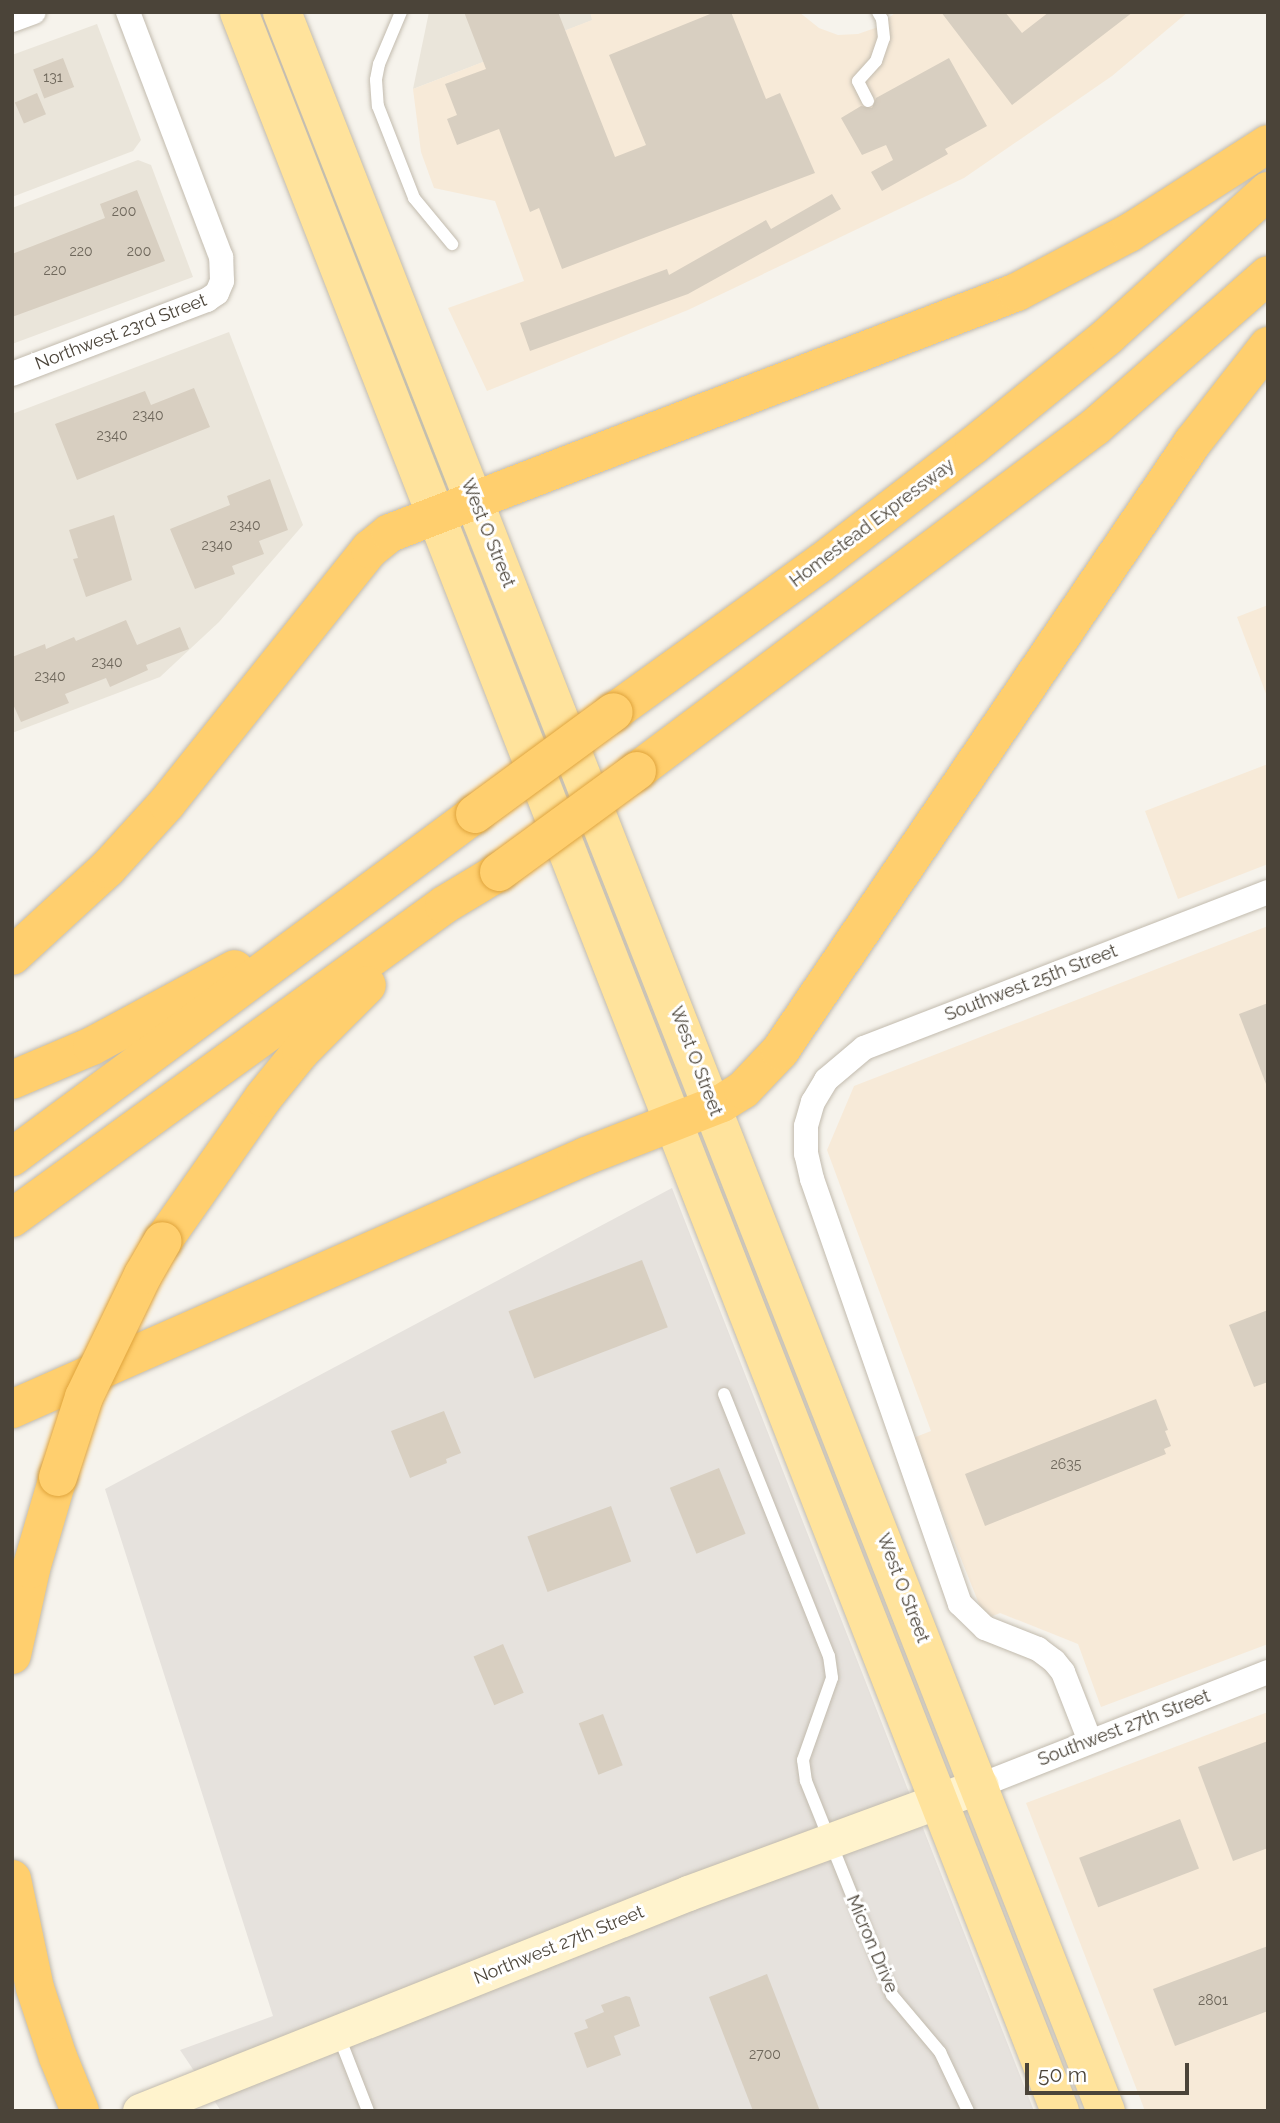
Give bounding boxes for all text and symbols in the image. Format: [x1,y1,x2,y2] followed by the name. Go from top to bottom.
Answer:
[43,69,63,85] house number: 131
[112,203,136,219] house number: 200
[69,243,93,259] house number: 220
[127,243,151,259] house number: 200
[43,262,67,278] house number: 220
[32,289,210,375] street label: Northwest 23rd Street
[133,407,163,423] house number: 2340
[97,427,127,443] house number: 2340
[786,454,958,592] street label: Homestead Expressway
[456,475,520,591] street label: West O Street
[230,517,260,533] house number: 2340
[202,537,232,553] house number: 2340
[92,654,122,670] house number: 2340
[35,668,65,684] house number: 2340
[942,940,1120,1026] street label: Southwest 25th Street
[665,1003,727,1119] street label: West O Street
[1051,1456,1081,1472] house number: 2635
[872,1530,934,1646] street label: West O Street
[1035,1685,1213,1771] street label: Southwest 27th Street
[842,1892,902,1996] street label: Micron Drive
[471,1901,647,1989] street label: Northwest 27th Street
[1198,1992,1228,2008] house number: 2801
[749,2046,781,2062] house number: 2700
[1028,2050,1192,2094] scale bar
[1038,2062,1087,2087] text: 50 m

